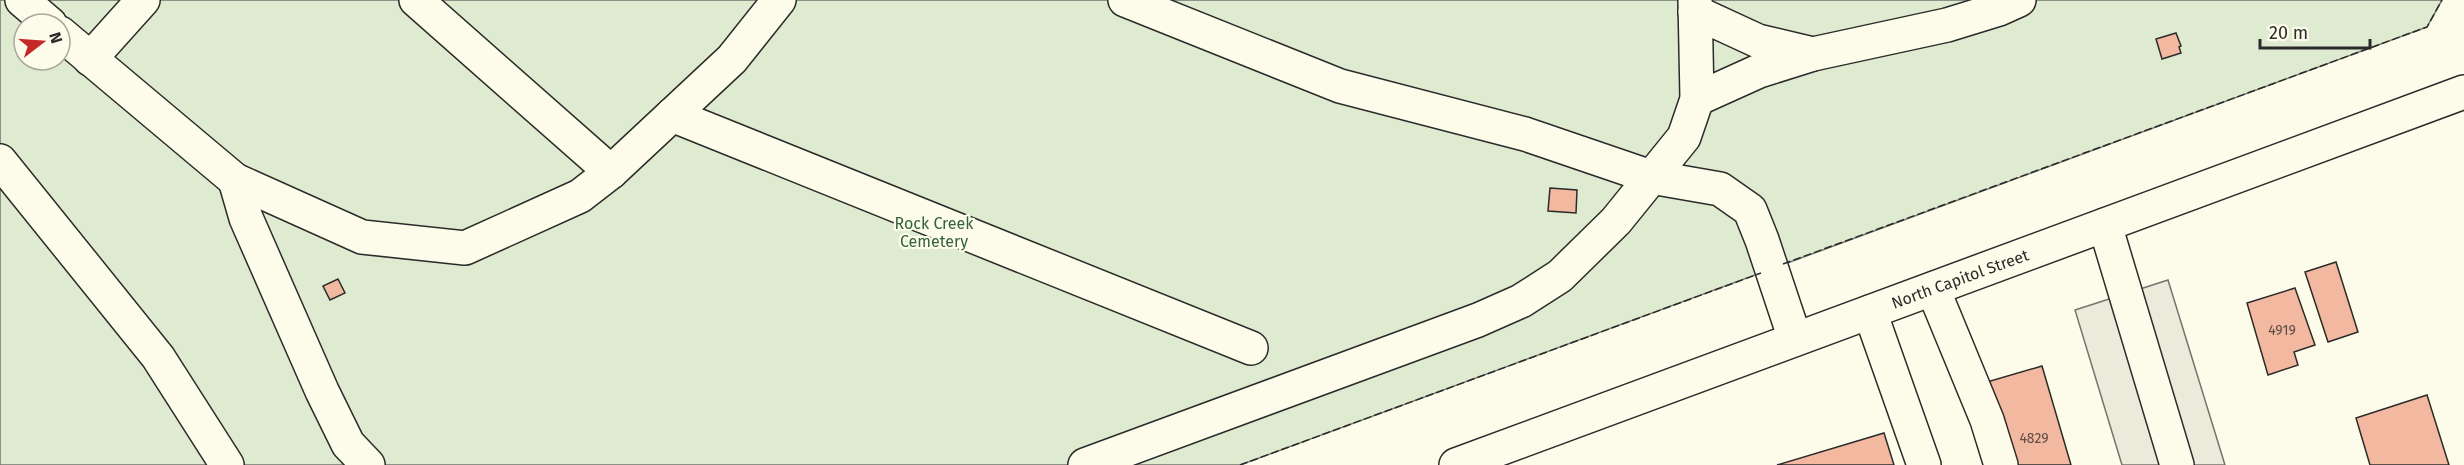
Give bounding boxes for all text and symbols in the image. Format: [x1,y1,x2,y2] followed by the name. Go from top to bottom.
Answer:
[12,12,72,72] north arrow
[2260,12,2370,50] scale bar
[2269,22,2308,44] text: 20 m
[45,30,67,46] text: N
[895,214,974,251] park label: Rock Creek Cemetery
[1889,245,2031,313] street label: North Capitol Street
[2268,322,2296,339] house number: 4919
[2019,430,2049,447] house number: 4829

